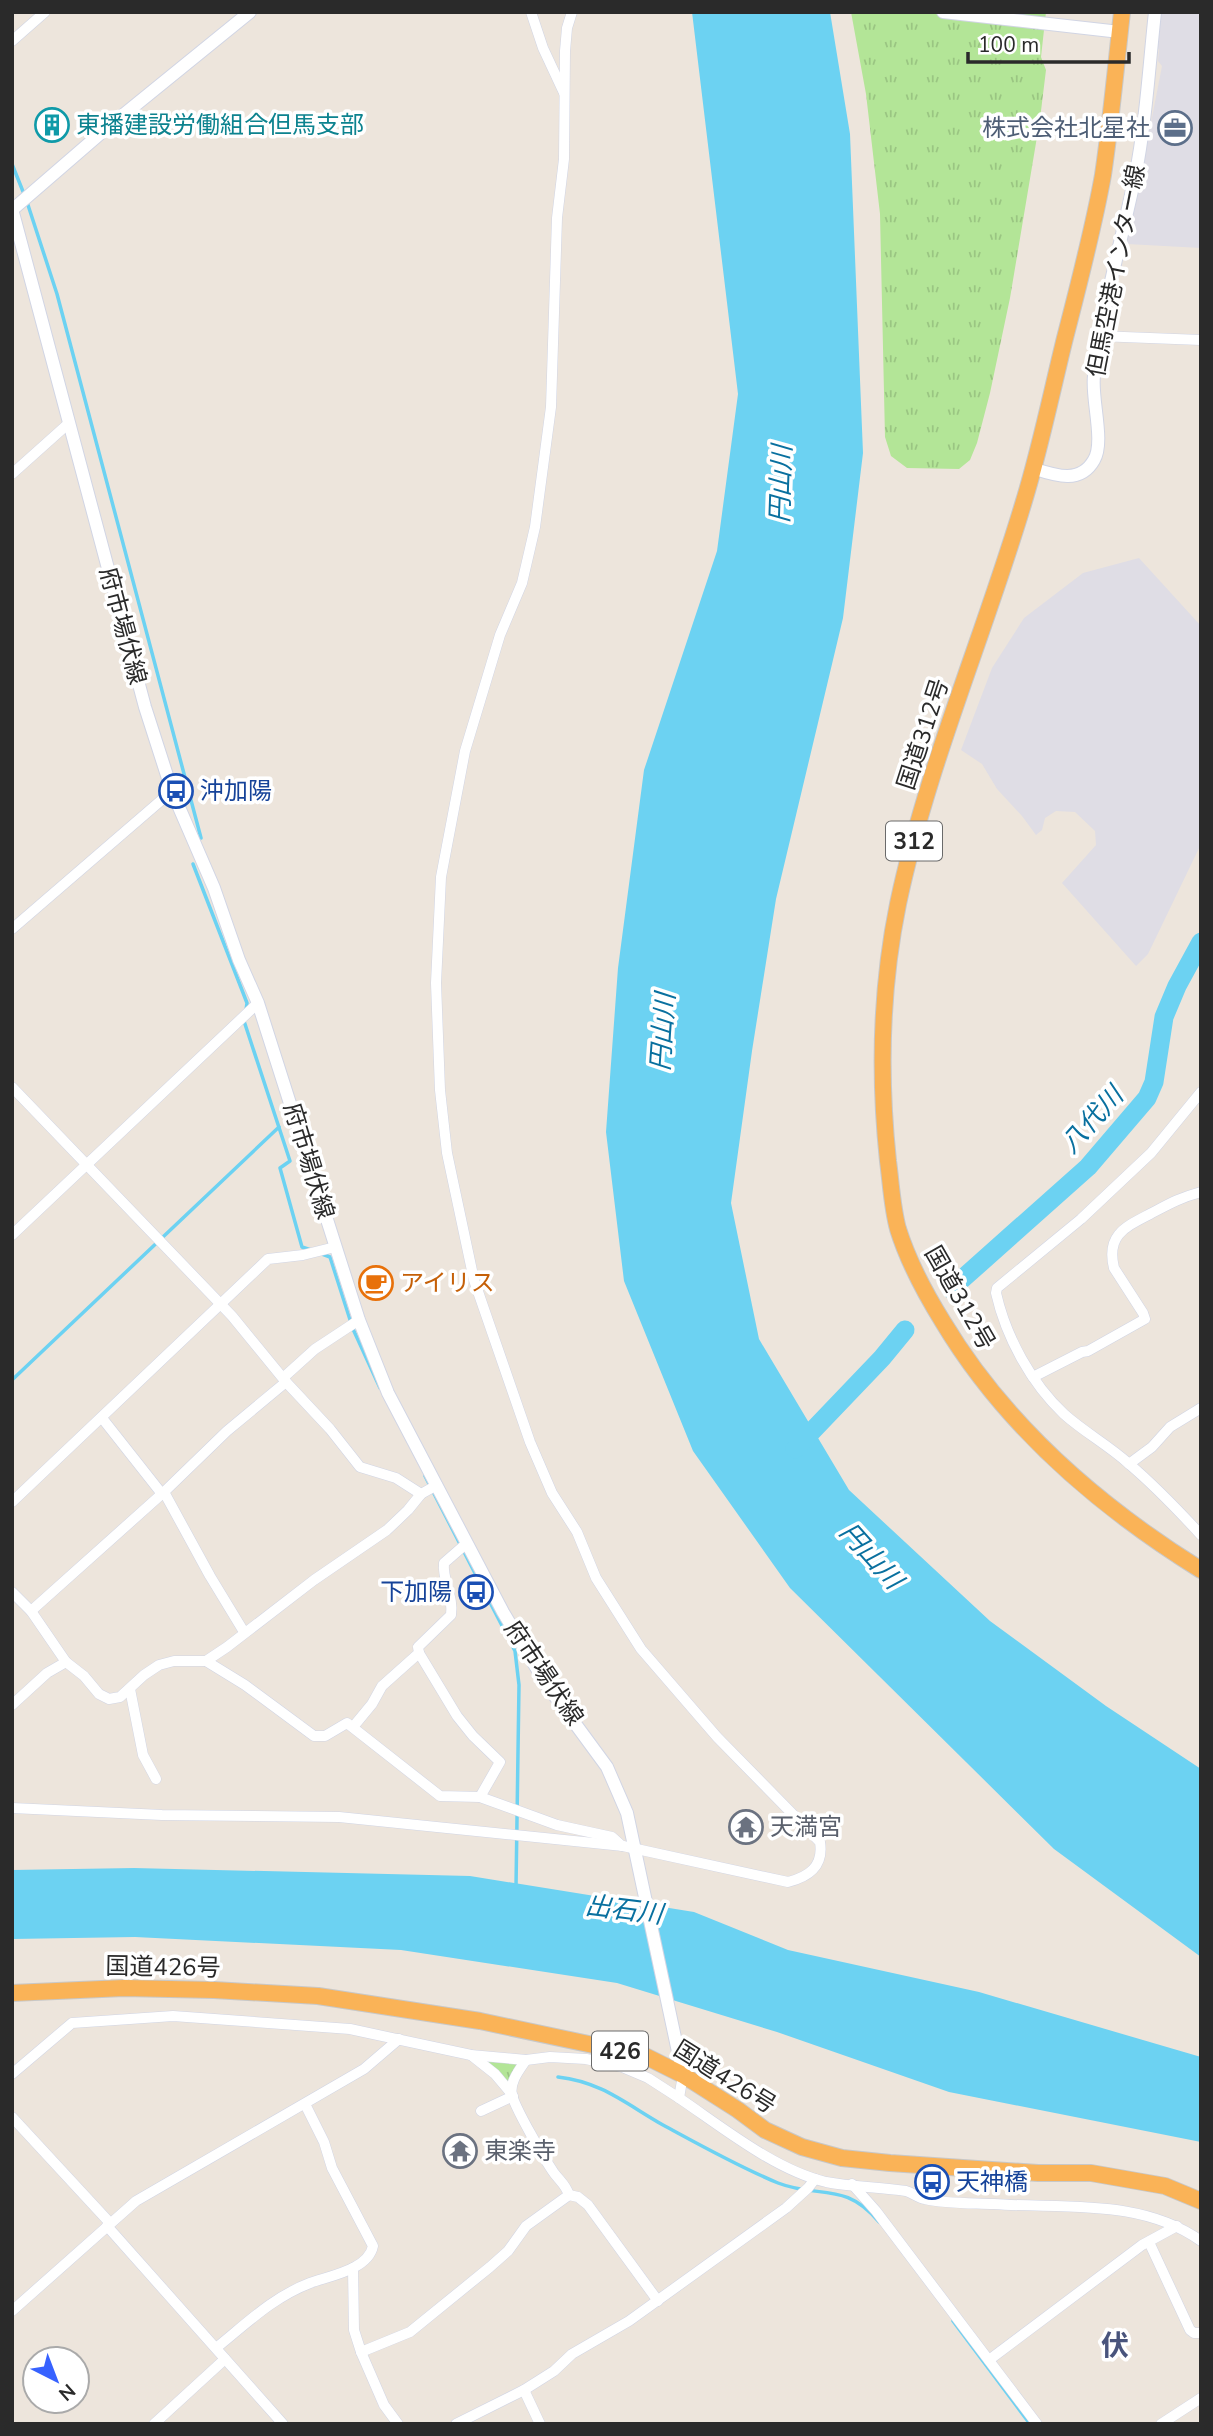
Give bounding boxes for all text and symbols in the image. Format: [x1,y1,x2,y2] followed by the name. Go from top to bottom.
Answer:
[968,21,1129,65] scale bar
[978,31,1039,59] text: 100 m
[33,106,71,144] building icon: 東播建設労働組合但馬支部
[76,109,364,141] place label: 東播建設労働組合但馬支部
[1156,109,1194,147] office icon: 株式会社北星社
[982,112,1150,144] place label: 株式会社北星社
[1080,162,1152,380] street label: 但馬空港インター線
[762,441,800,524] water label: 円山川
[92,564,154,688] street label: 府市場伏線
[890,674,956,794] street label: 国道312号
[157,772,195,810] bus stop icon: 沖加陽
[200,775,272,807] place label: 沖加陽
[886,821,942,860] road number: 312
[643,989,683,1072] water label: 円山川
[1053,1077,1133,1161] water label: 八代川
[276,1099,342,1223] street label: 府市場伏線
[917,1240,1003,1356] street label: 国道312号
[357,1264,395,1302] cafe icon: アイリス
[400,1267,495,1299] place label: アイリス
[832,1515,912,1599] water label: 円山川
[457,1573,495,1611] bus stop icon: 下加陽
[380,1576,452,1608] place label: 下加陽
[497,1614,591,1732] street label: 府市場伏線
[727,1808,765,1846] temple icon: 天満宮
[770,1811,842,1843] place label: 天満宮
[583,1888,668,1932] water label: 出石川
[105,1950,221,1984] street label: 国道426号
[592,2032,648,2070] road number: 426
[668,2033,782,2121] street label: 国道426号
[441,2132,479,2170] temple icon: 東楽寺
[484,2135,556,2167] place label: 東楽寺
[913,2163,951,2201] bus stop icon: 天神橋
[956,2166,1028,2198] place label: 天神橋
[1101,2327,1129,2365] district label: 伏
[21,2345,91,2415] north arrow
[53,2377,81,2406] text: N

